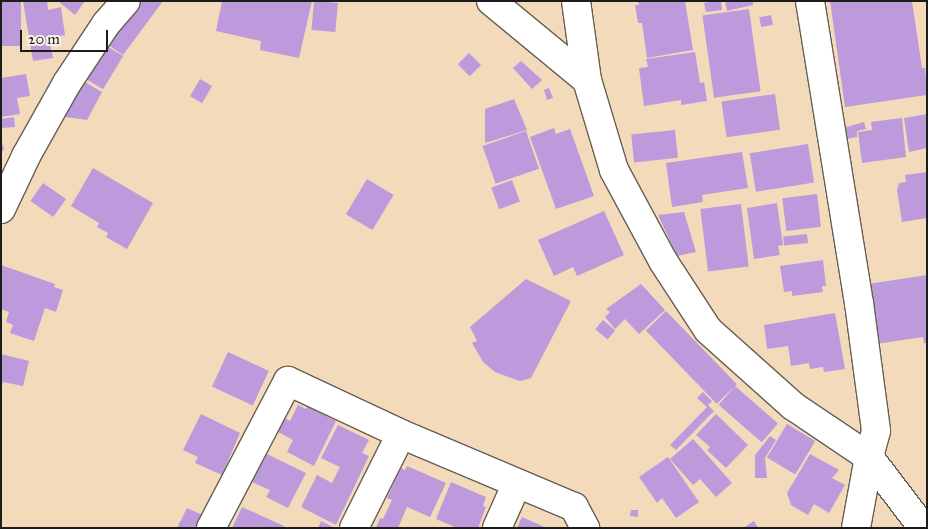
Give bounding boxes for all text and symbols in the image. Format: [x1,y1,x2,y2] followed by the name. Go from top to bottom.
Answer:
[22,20,110,52] scale bar
[28,30,60,48] text: 20 m

